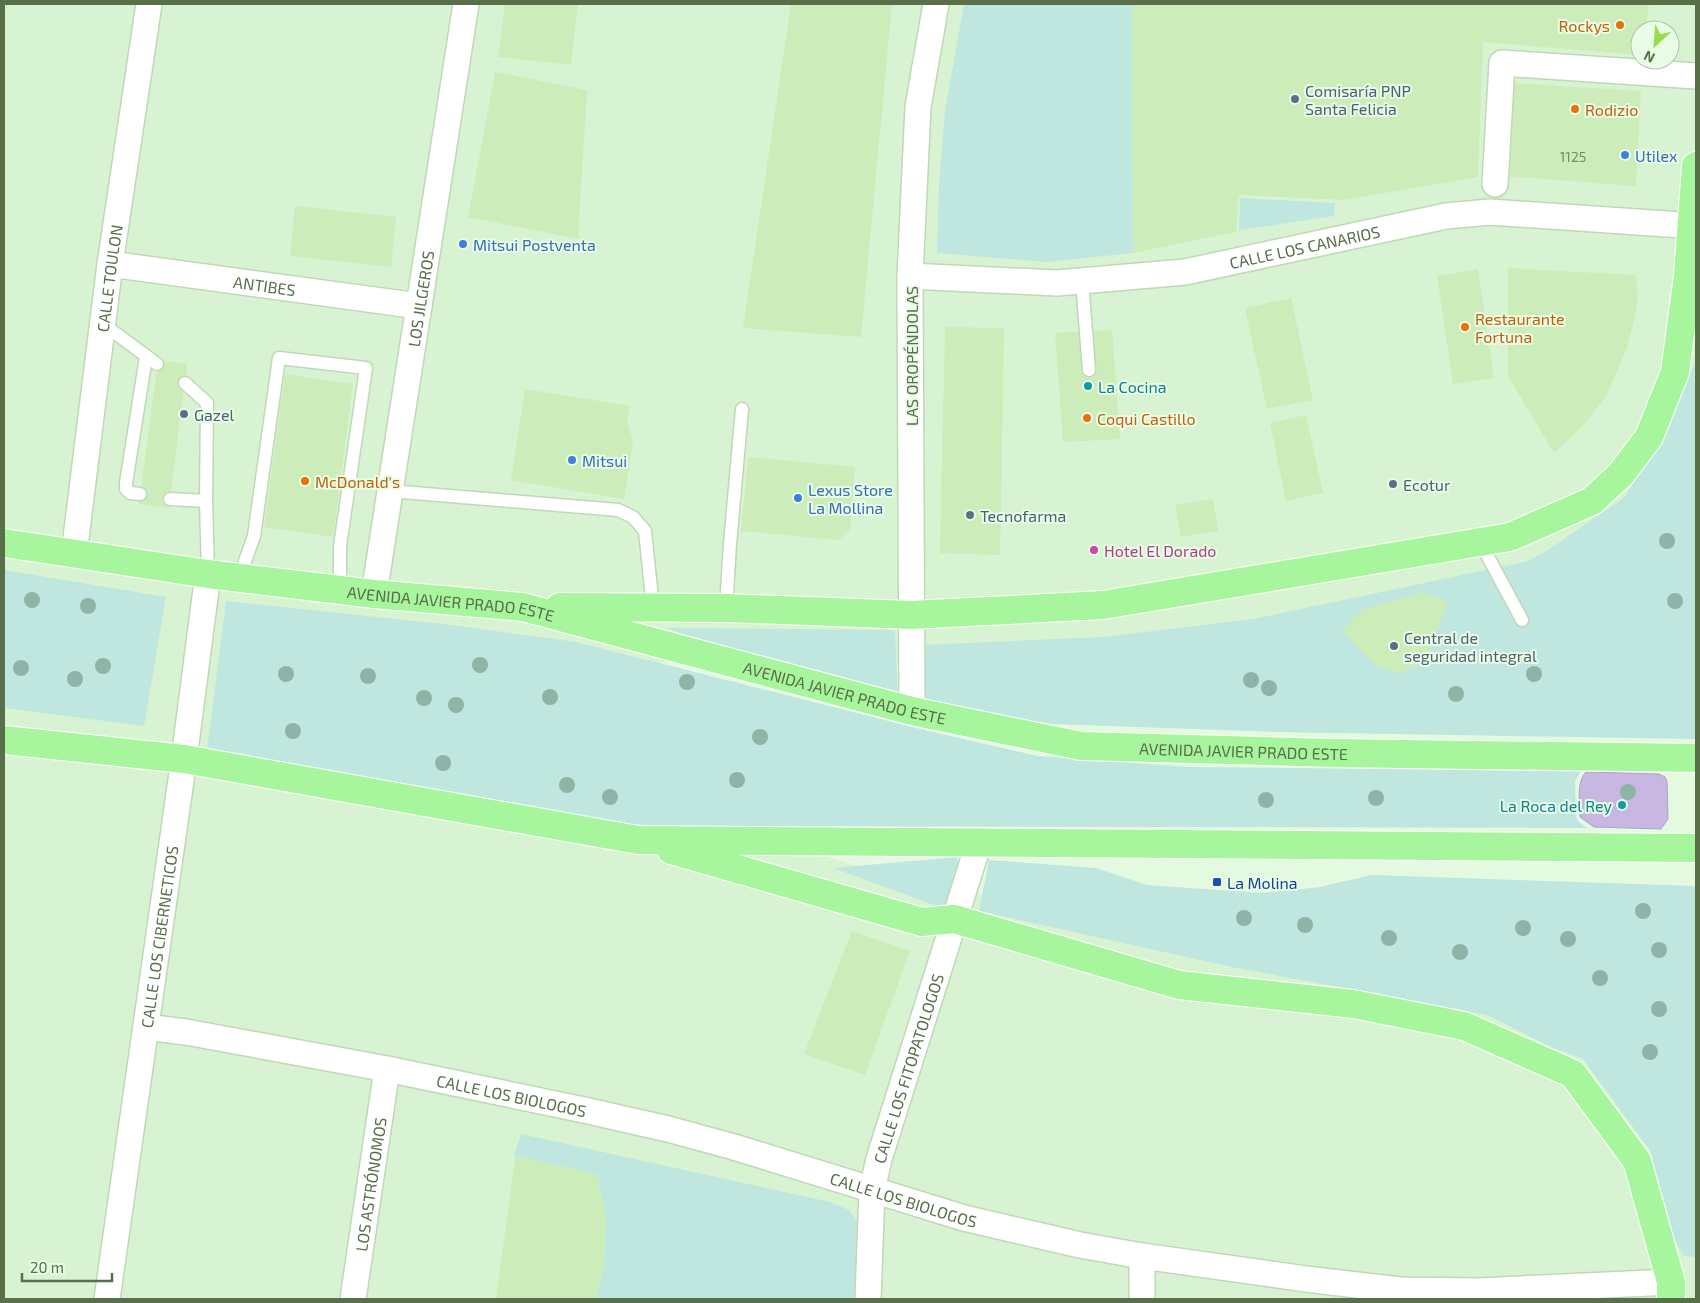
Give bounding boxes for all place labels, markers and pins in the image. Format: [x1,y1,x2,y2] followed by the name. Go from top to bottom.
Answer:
[1559,16,1610,35] place label: Rockys
[1614,19,1626,31] marker: Rockys
[1305,81,1411,118] place label: Comisaría PNP Santa Felicia
[1289,93,1301,105] marker: Comisaría PNP Santa Felicia
[1585,100,1638,119] place label: Rodizio
[1569,103,1581,115] marker: Rodizio
[1635,146,1678,165] place label: Utilex
[1619,149,1631,161] marker: Utilex
[473,235,596,254] place label: Mitsui Postventa
[457,238,469,250] marker: Mitsui Postventa
[1475,309,1565,346] place label: Restaurante Fortuna
[1459,321,1471,333] marker: Restaurante Fortuna
[1098,377,1167,396] place label: La Cocina
[1082,380,1094,392] marker: La Cocina
[194,405,235,424] place label: Gazel
[178,408,190,420] marker: Gazel
[1097,409,1196,428] place label: Coqui Castillo
[1081,412,1093,424] marker: Coqui Castillo
[582,451,627,470] place label: Mitsui
[566,454,578,466] marker: Mitsui
[315,472,400,491] place label: McDonald's
[299,475,311,487] marker: McDonald's
[1403,475,1451,494] place label: Ecotur
[1387,478,1399,490] marker: Ecotur
[808,480,893,517] place label: Lexus Store La Mollina
[792,492,804,504] marker: Lexus Store La Mollina
[980,506,1066,525] place label: Tecnofarma
[964,509,976,521] marker: Tecnofarma
[1104,541,1216,560] place label: Hotel El Dorado
[1088,544,1100,556] marker: Hotel El Dorado
[1404,628,1537,665] place label: Central de seguridad integral
[1388,640,1400,652] marker: Central de seguridad integral
[1500,796,1613,815] place label: La Roca del Rey
[1616,799,1628,811] marker: La Roca del Rey
[1227,873,1298,892] place label: La Molina
[1211,876,1223,888] marker: La Molina

